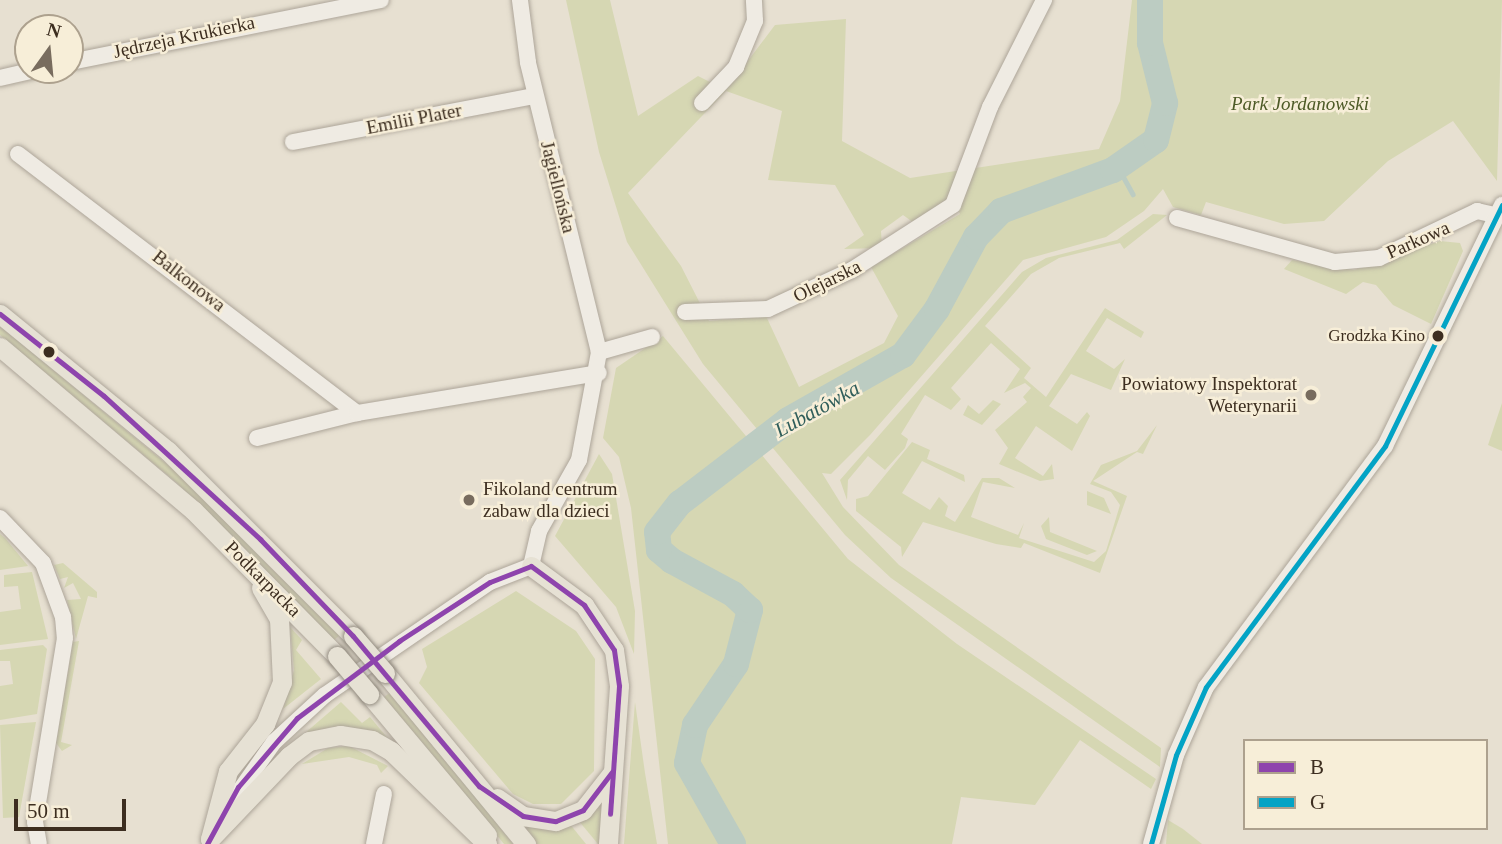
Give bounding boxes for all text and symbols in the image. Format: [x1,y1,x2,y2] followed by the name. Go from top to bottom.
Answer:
[111,11,257,63] street label: Jędrzeja Krukierka
[14,14,84,84] north arrow
[45,18,63,42] text: N
[1231,93,1369,115] park label: Park Jordanowski
[364,99,464,139] street label: Emilii Plater
[536,139,580,235] street label: Jagiellońska
[1383,216,1453,264] street label: Parkowa
[148,245,230,317] street label: Balkonowa
[789,255,865,307] street label: Olejarska
[1328,326,1425,346] place label: Grodzka Kino
[1431,329,1445,343] marker: Grodzka Kino
[42,345,56,359] unlabelled marker
[1121,373,1297,417] place label: Powiatowy Inspektorat Weterynarii
[770,375,864,443] water label: Lubatówka
[1303,387,1319,403] marker: Powiatowy Inspektorat Weterynarii
[483,478,618,522] place label: Fikoland centrum zabaw dla dzieci
[461,492,477,508] marker: Fikoland centrum zabaw dla dzieci
[220,536,306,622] street label: Podkarpacka
[1243,739,1488,830] legend
[1310,755,1324,779] text: B
[18,784,130,828] scale bar
[1310,790,1325,814] text: G
[27,799,70,823] text: 50 m

